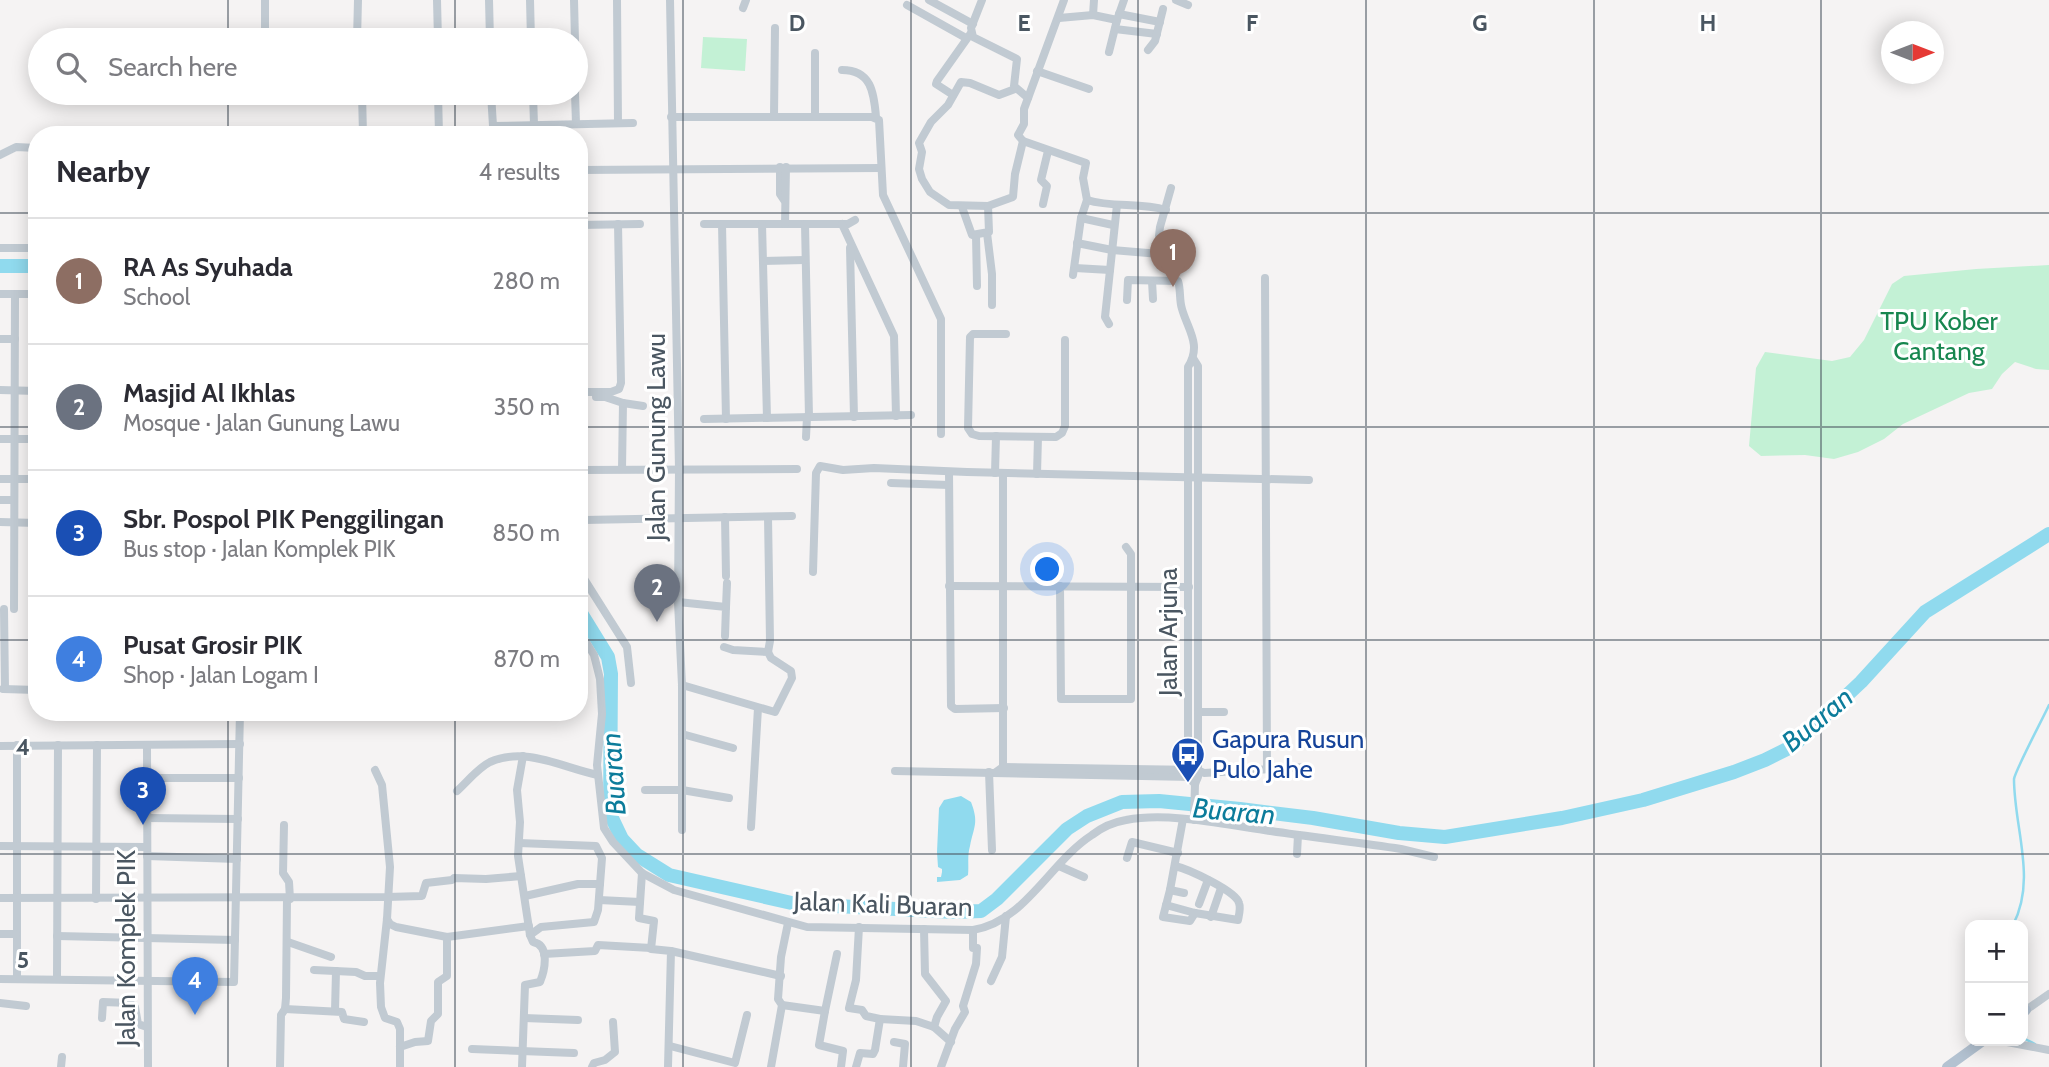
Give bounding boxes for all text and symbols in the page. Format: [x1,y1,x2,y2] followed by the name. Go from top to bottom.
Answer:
[789,9,805,37] text: D
[1017,9,1031,37] text: E
[1246,9,1258,37] text: F
[1472,9,1488,37] text: G
[1700,9,1716,37] text: H
[1881,21,1944,84] north arrow
[28,28,588,105] search box
[52,48,90,86] icon: search
[108,51,237,83] text: Search here
[56,153,150,190] text: Nearby
[479,158,560,186] text: 4 results
[1150,229,1196,287] pin: 1
[123,251,293,283] text: RA As Syuhada
[75,267,83,295] text: 1
[493,267,560,295] text: 280 m
[123,283,190,311] text: School
[1880,305,1999,367] park label: TPU Kober Cantang
[640,333,672,542] street label: Jalan Gunung Lawu
[123,377,295,409] text: Masjid Al Ikhlas
[73,393,85,421] text: 2
[494,393,560,421] text: 350 m
[123,409,400,437] text: Mosque · Jalan Gunung Lawu
[123,503,444,535] text: Sbr. Pospol PIK Penggilingan
[73,519,85,547] text: 3
[492,519,560,547] text: 850 m
[123,535,395,563] text: Bus stop · Jalan Komplek PIK
[1030,552,1064,586] your location
[634,564,680,622] pin: 2
[1152,567,1184,697] street label: Jalan Arjuna
[123,629,302,661] text: Pusat Grosir PIK
[72,645,86,673] text: 4
[493,645,560,673] text: 870 m
[123,661,319,689] text: Shop · Jalan Logam I
[1774,679,1860,759] water label: Buaran
[1212,723,1364,785] place label: Gapura Rusun Pulo Jahe
[593,732,633,816] water label: Buaran
[16,733,30,761] text: 4
[1169,735,1207,784] bus stop icon: Gapura Rusun Pulo Jahe
[120,767,166,825] pin: 3
[1191,790,1277,832] water label: Buaran
[110,850,142,1047] street label: Jalan Komplek PIK
[792,885,973,923] street label: Jalan Kali Buaran
[1965,920,2028,1046] map controls
[1965,920,2028,983] button: +
[17,946,29,974] text: 5
[172,957,218,1015] pin: 4
[1965,983,2028,1046] button: −

